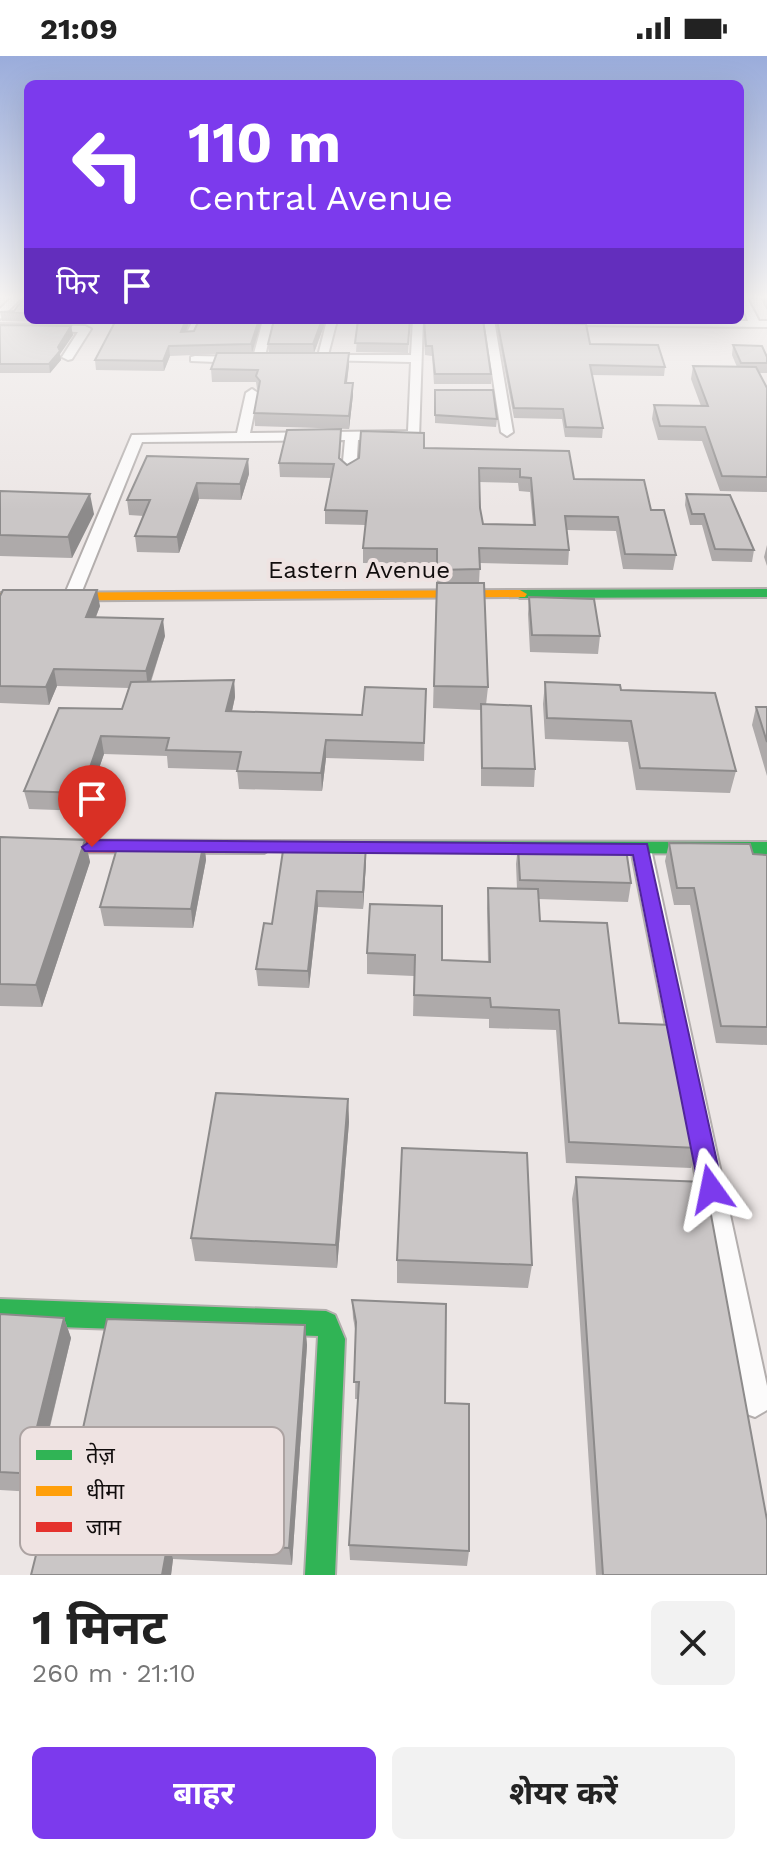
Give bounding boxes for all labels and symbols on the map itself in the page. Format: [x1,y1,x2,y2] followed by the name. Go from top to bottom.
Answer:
[268,556,450,584] street label: Eastern Avenue
[58,765,126,847] pin
[669,1147,753,1231] position arrow
[20,1427,284,1555] legend
[86,1442,116,1468] text: तेज़
[86,1479,124,1504] text: धीमा
[86,1515,122,1540] text: जाम

